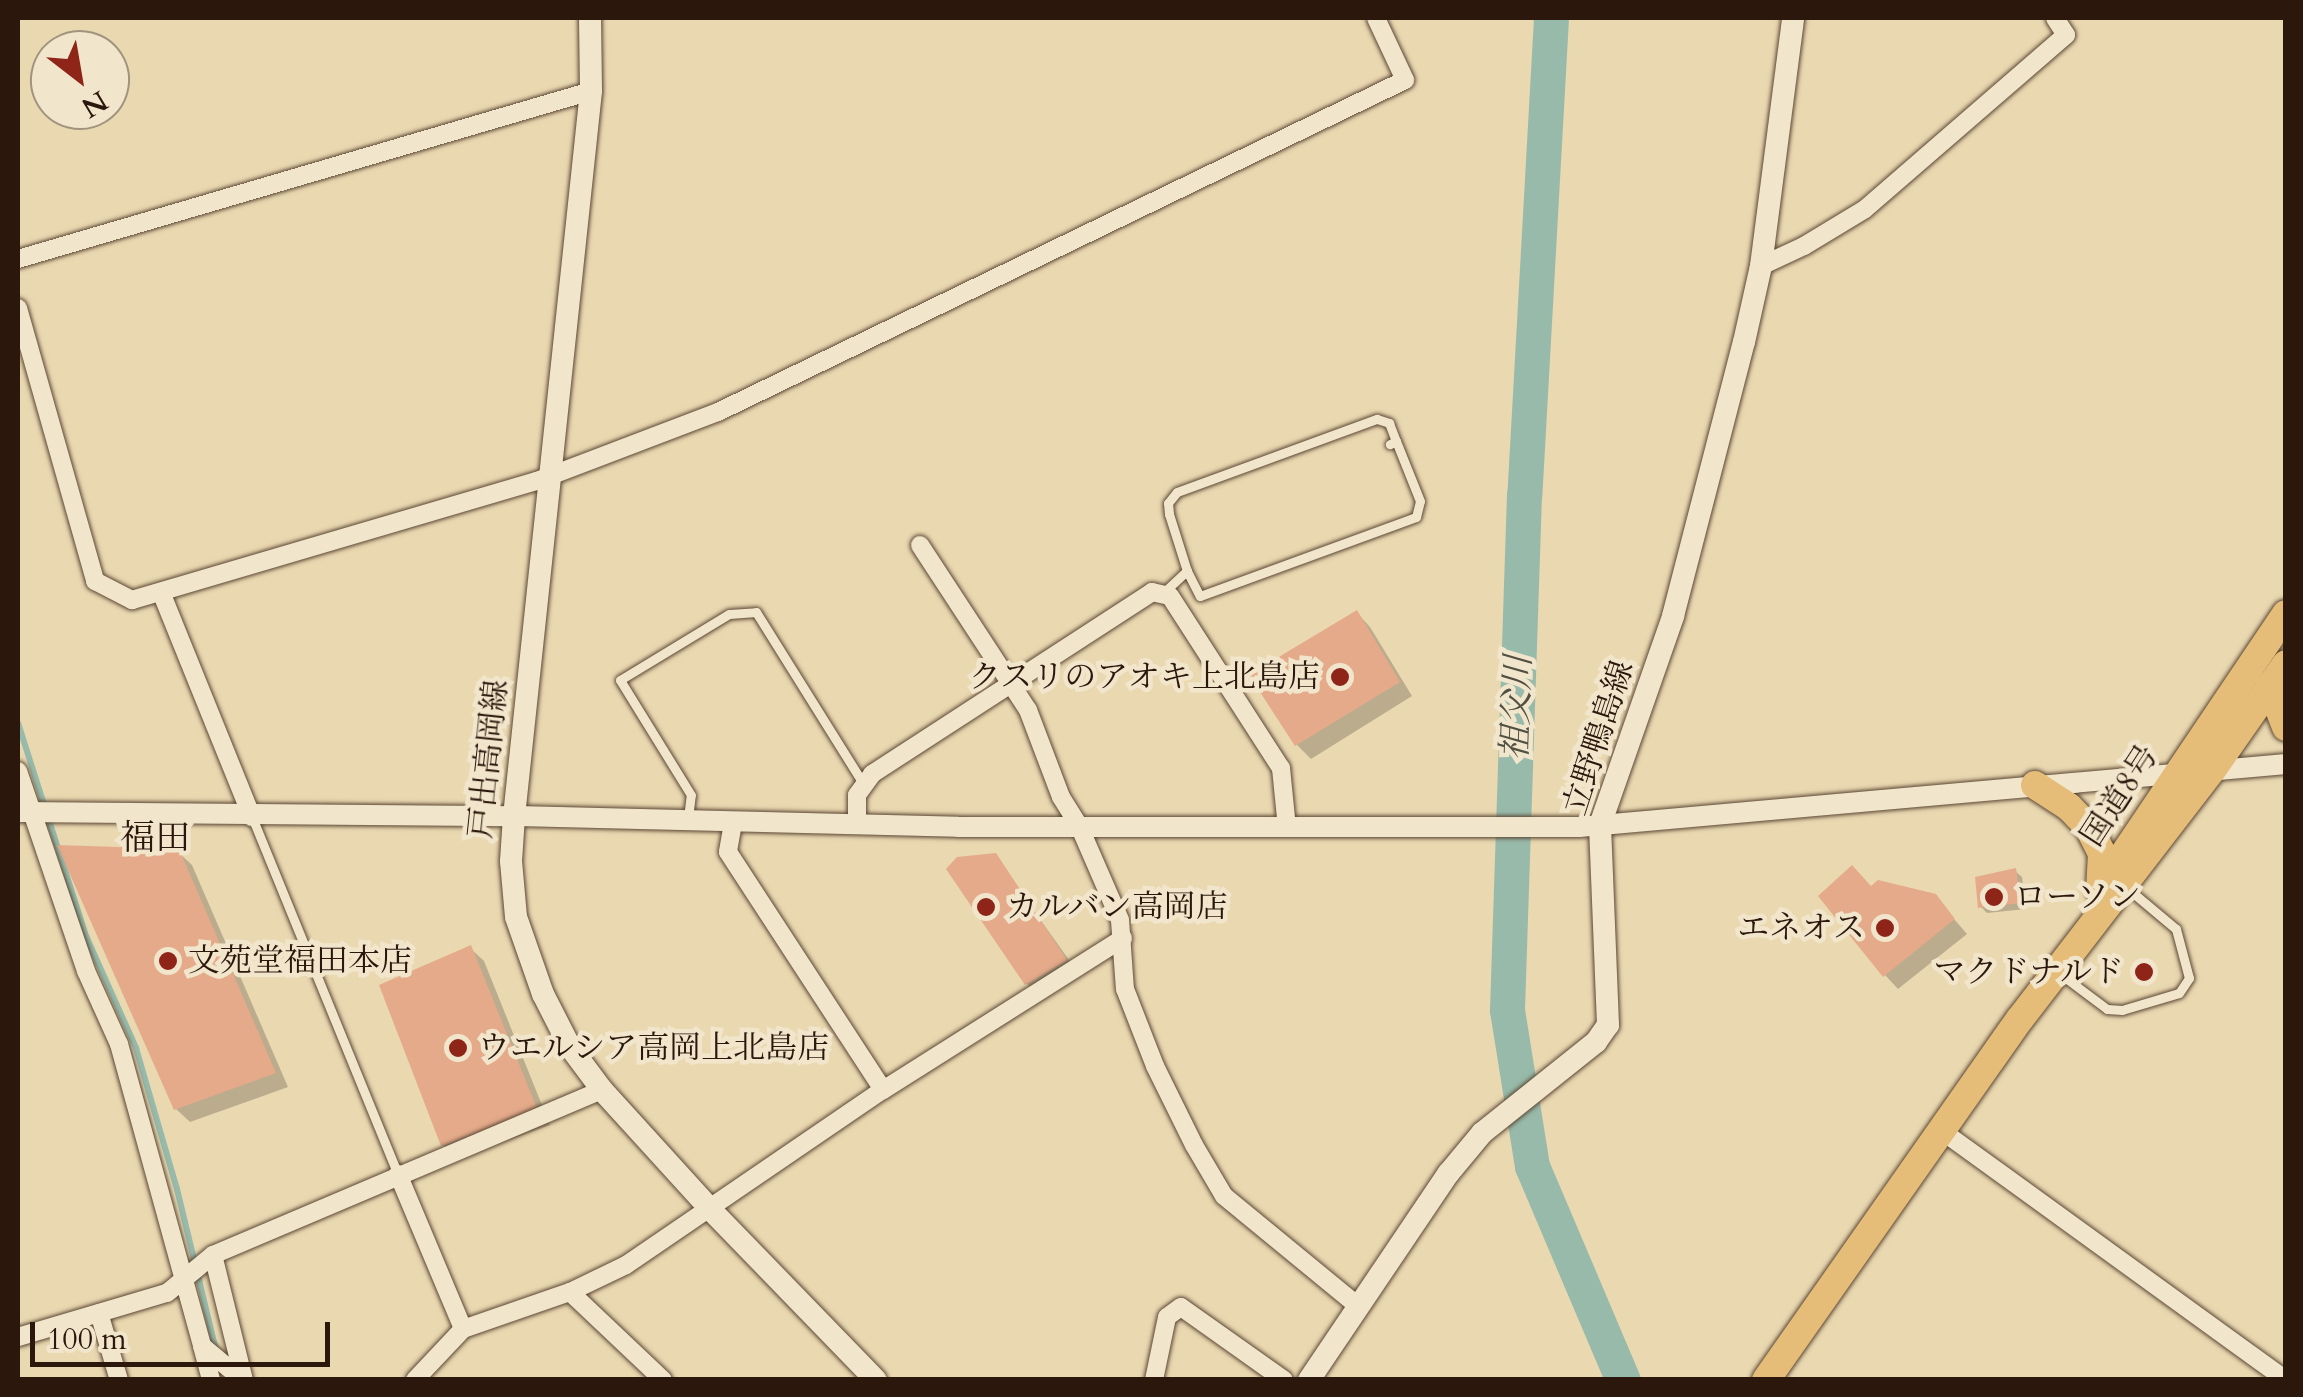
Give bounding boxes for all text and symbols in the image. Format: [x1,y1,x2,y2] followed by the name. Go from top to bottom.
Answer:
[30,30,130,130] north arrow
[74,81,115,127] text: N
[1494,655,1540,761] water label: 祖父川
[1556,656,1642,820] street label: 立野鴨島線
[968,658,1320,696] place label: クスリのアオキ上北島店
[1329,666,1351,688] marker: クスリのアオキ上北島店
[462,677,516,841] street label: 戸出高岡線
[2073,738,2167,854] street label: 国道8号
[120,817,190,859] district label: 福田
[2014,878,2142,916] place label: ローソン
[1983,886,2005,908] marker: ローソン
[1006,888,1230,926] place label: カルバン高岡店
[975,896,997,918] marker: カルバン高岡店
[1737,909,1865,947] place label: エネオス
[1874,917,1896,939] marker: エネオス
[188,942,412,980] place label: 文苑堂福田本店
[157,950,179,972] marker: 文苑堂福田本店
[1932,953,2124,991] place label: マクドナルド
[2133,961,2155,983] marker: マクドナルド
[478,1029,830,1067] place label: ウエルシア高岡上北島店
[447,1037,469,1059] marker: ウエルシア高岡上北島店
[35,1302,335,1364] scale bar
[47,1319,127,1360] text: 100 m

